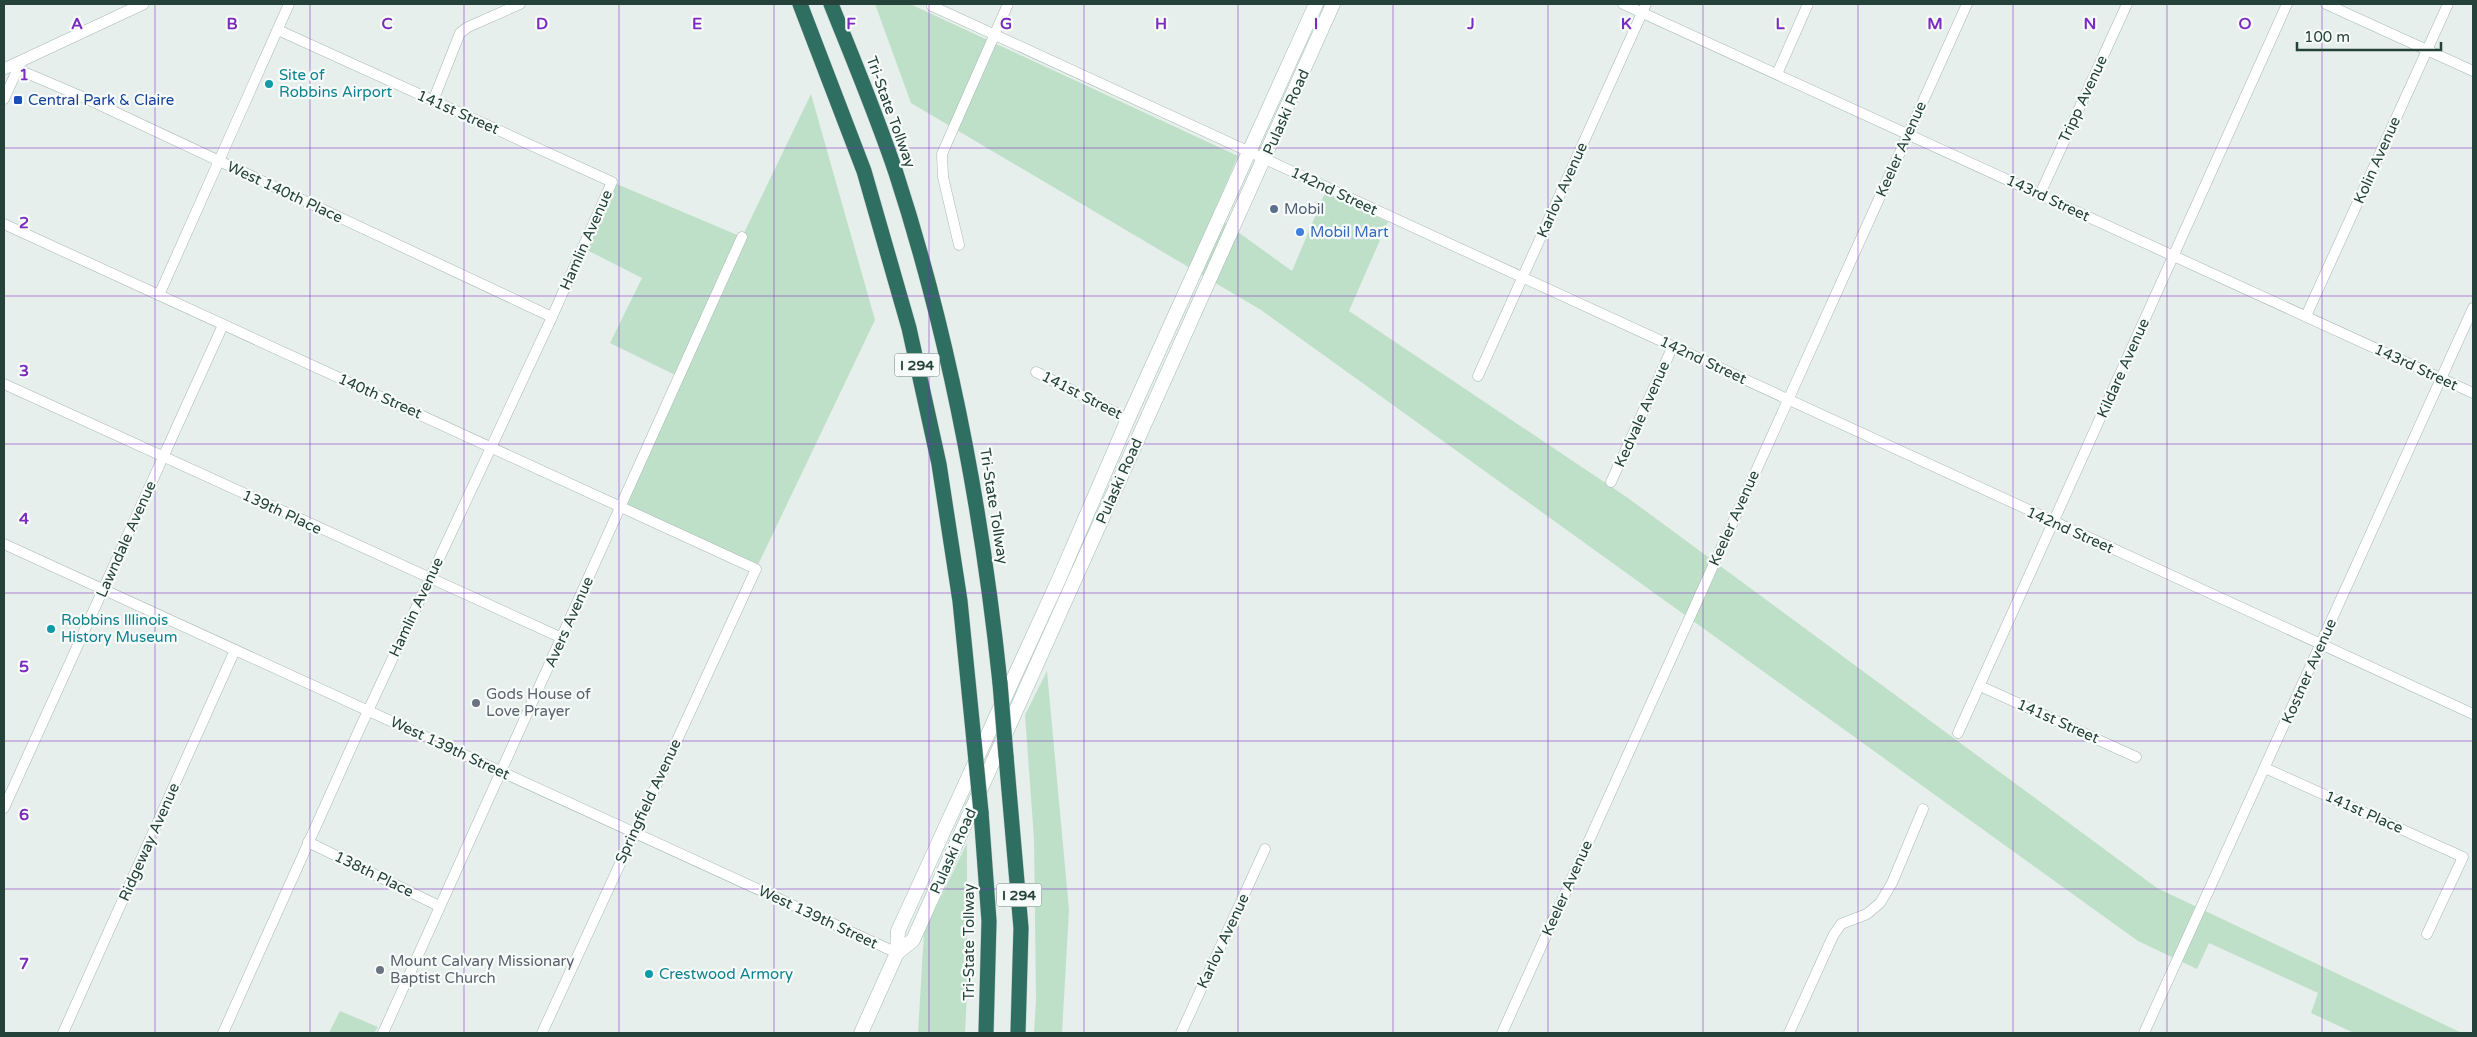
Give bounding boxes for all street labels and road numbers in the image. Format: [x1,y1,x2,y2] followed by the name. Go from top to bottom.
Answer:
[2055,52,2111,146] street label: Tripp Avenue
[862,54,920,170] street label: Tri-State Tollway
[1259,66,1313,158] street label: Pulaski Road
[414,86,502,138] street label: 141st Street
[1872,98,1930,200] street label: Keeler Avenue
[2350,114,2404,206] street label: Kolin Avenue
[1533,140,1591,240] street label: Karlov Avenue
[224,157,346,227] street label: West 140th Place
[1288,163,1380,219] street label: 142nd Street
[2003,171,2093,225] street label: 143rd Street
[556,187,616,293] street label: Hamlin Avenue
[2093,315,2153,421] street label: Kildare Avenue
[1657,332,1749,388] street label: 142nd Street
[2371,340,2461,394] street label: 143rd Street
[894,354,940,376] road number: I 294
[1611,358,1673,470] street label: Kedvale Avenue
[1039,367,1125,423] street label: 141st Street
[335,369,425,423] street label: 140th Street
[1092,435,1146,527] street label: Pulaski Road
[976,447,1012,565] street label: Tri-State Tollway
[1705,467,1763,569] street label: Keeler Avenue
[92,478,160,600] street label: Lawndale Avenue
[239,486,325,538] street label: 139th Place
[2024,503,2117,557] street label: 142nd Street
[385,554,447,660] street label: Hamlin Avenue
[541,574,597,670] street label: Avers Avenue
[2278,616,2340,726] street label: Kostner Avenue
[2014,695,2102,747] street label: 141st Street
[387,712,513,784] street label: West 139th Street
[611,736,685,866] street label: Springfield Avenue
[115,780,183,904] street label: Ridgeway Avenue
[2322,787,2406,837] street label: 141st Place
[926,805,980,897] street label: Pulaski Road
[1538,837,1596,939] street label: Keeler Avenue
[332,847,416,901] street label: 138th Place
[755,881,881,953] street label: West 139th Street
[960,883,978,1001] street label: Tri-State Tollway
[996,884,1042,906] road number: I 294
[1193,891,1253,991] street label: Karlov Avenue

